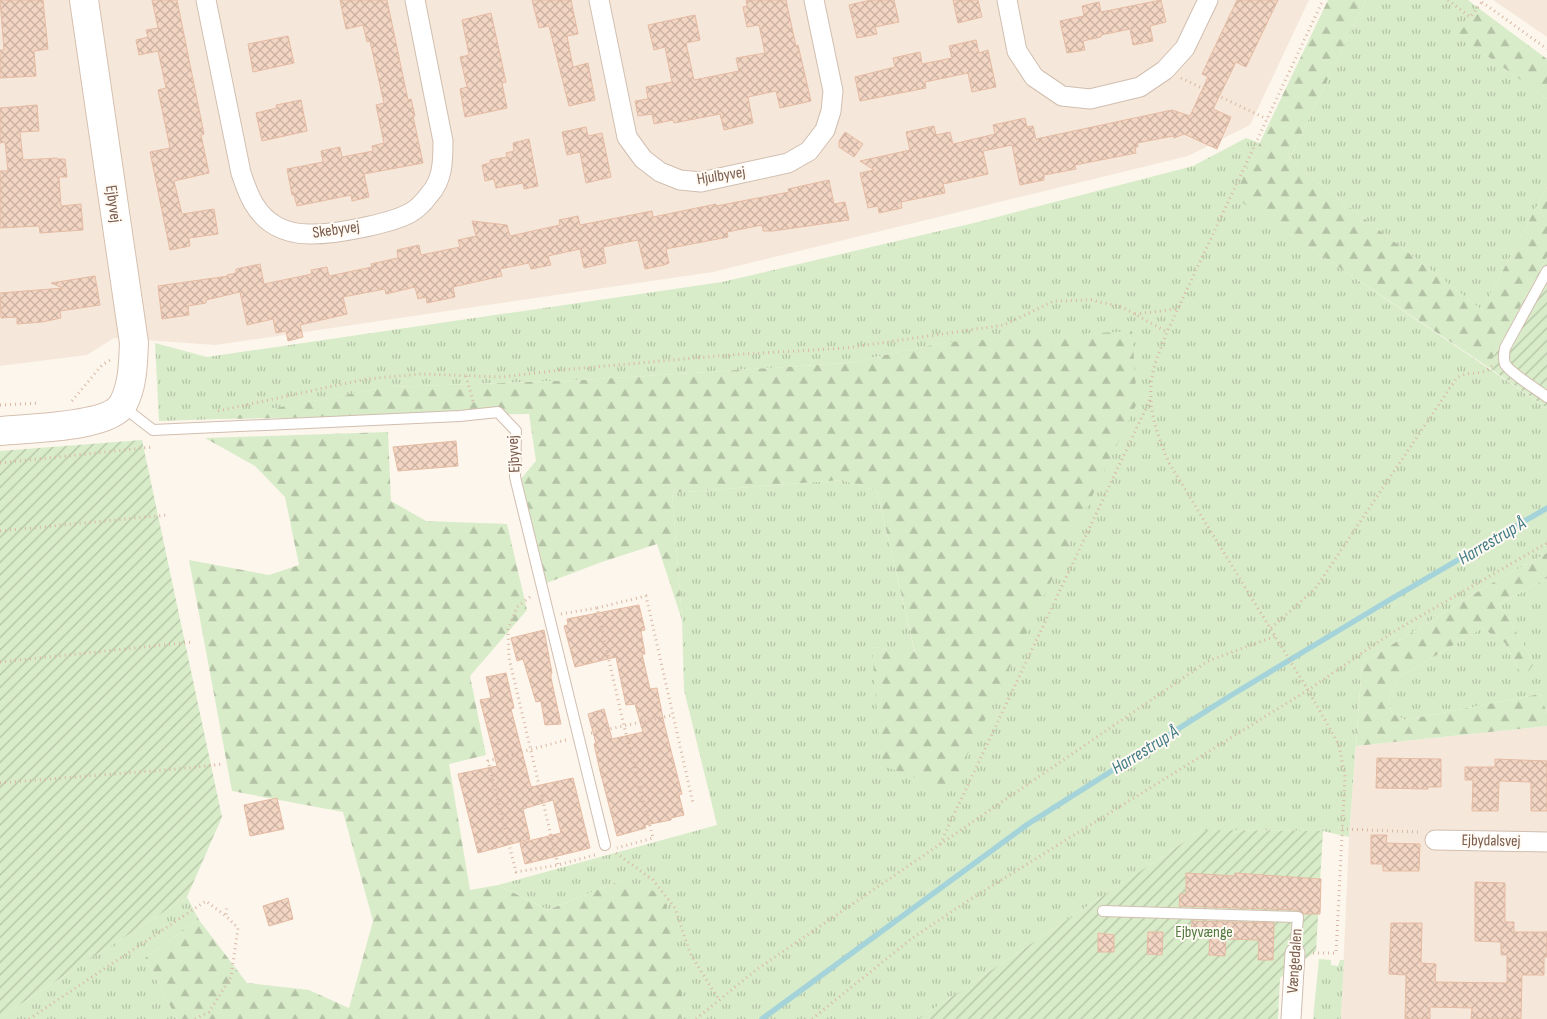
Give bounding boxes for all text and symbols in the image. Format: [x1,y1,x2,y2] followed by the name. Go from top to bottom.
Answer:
[695,163,747,189] street label: Hjulbyvej
[101,184,125,224] street label: Ejbyvej
[311,217,361,243] street label: Skebyvej
[504,435,524,473] street label: Ejbyvej
[1454,512,1530,569] water label: Harrestrup Å
[1108,721,1183,779] water label: Harrestrup Å
[1461,831,1521,851] street label: Ejbydalsvej
[1175,923,1233,942] park label: Ejbyvænge
[1283,928,1307,994] street label: Vængedalen

